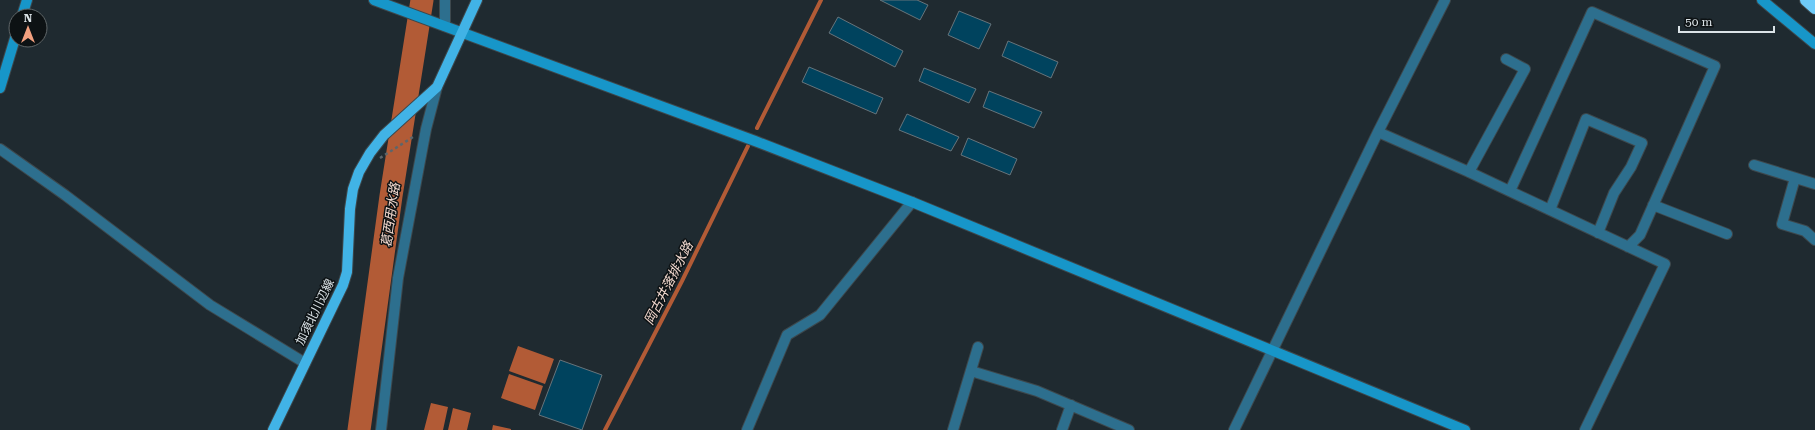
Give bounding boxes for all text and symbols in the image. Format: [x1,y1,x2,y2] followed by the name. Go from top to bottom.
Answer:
[8,8,48,48] north arrow
[1679,8,1774,34] scale bar
[24,12,33,25] text: N
[1685,15,1712,29] text: 50 m
[379,181,403,248] water label: 葛西用水路
[641,238,696,327] water label: 岡古井落排水路
[293,277,337,347] street label: 加須北川辺線

